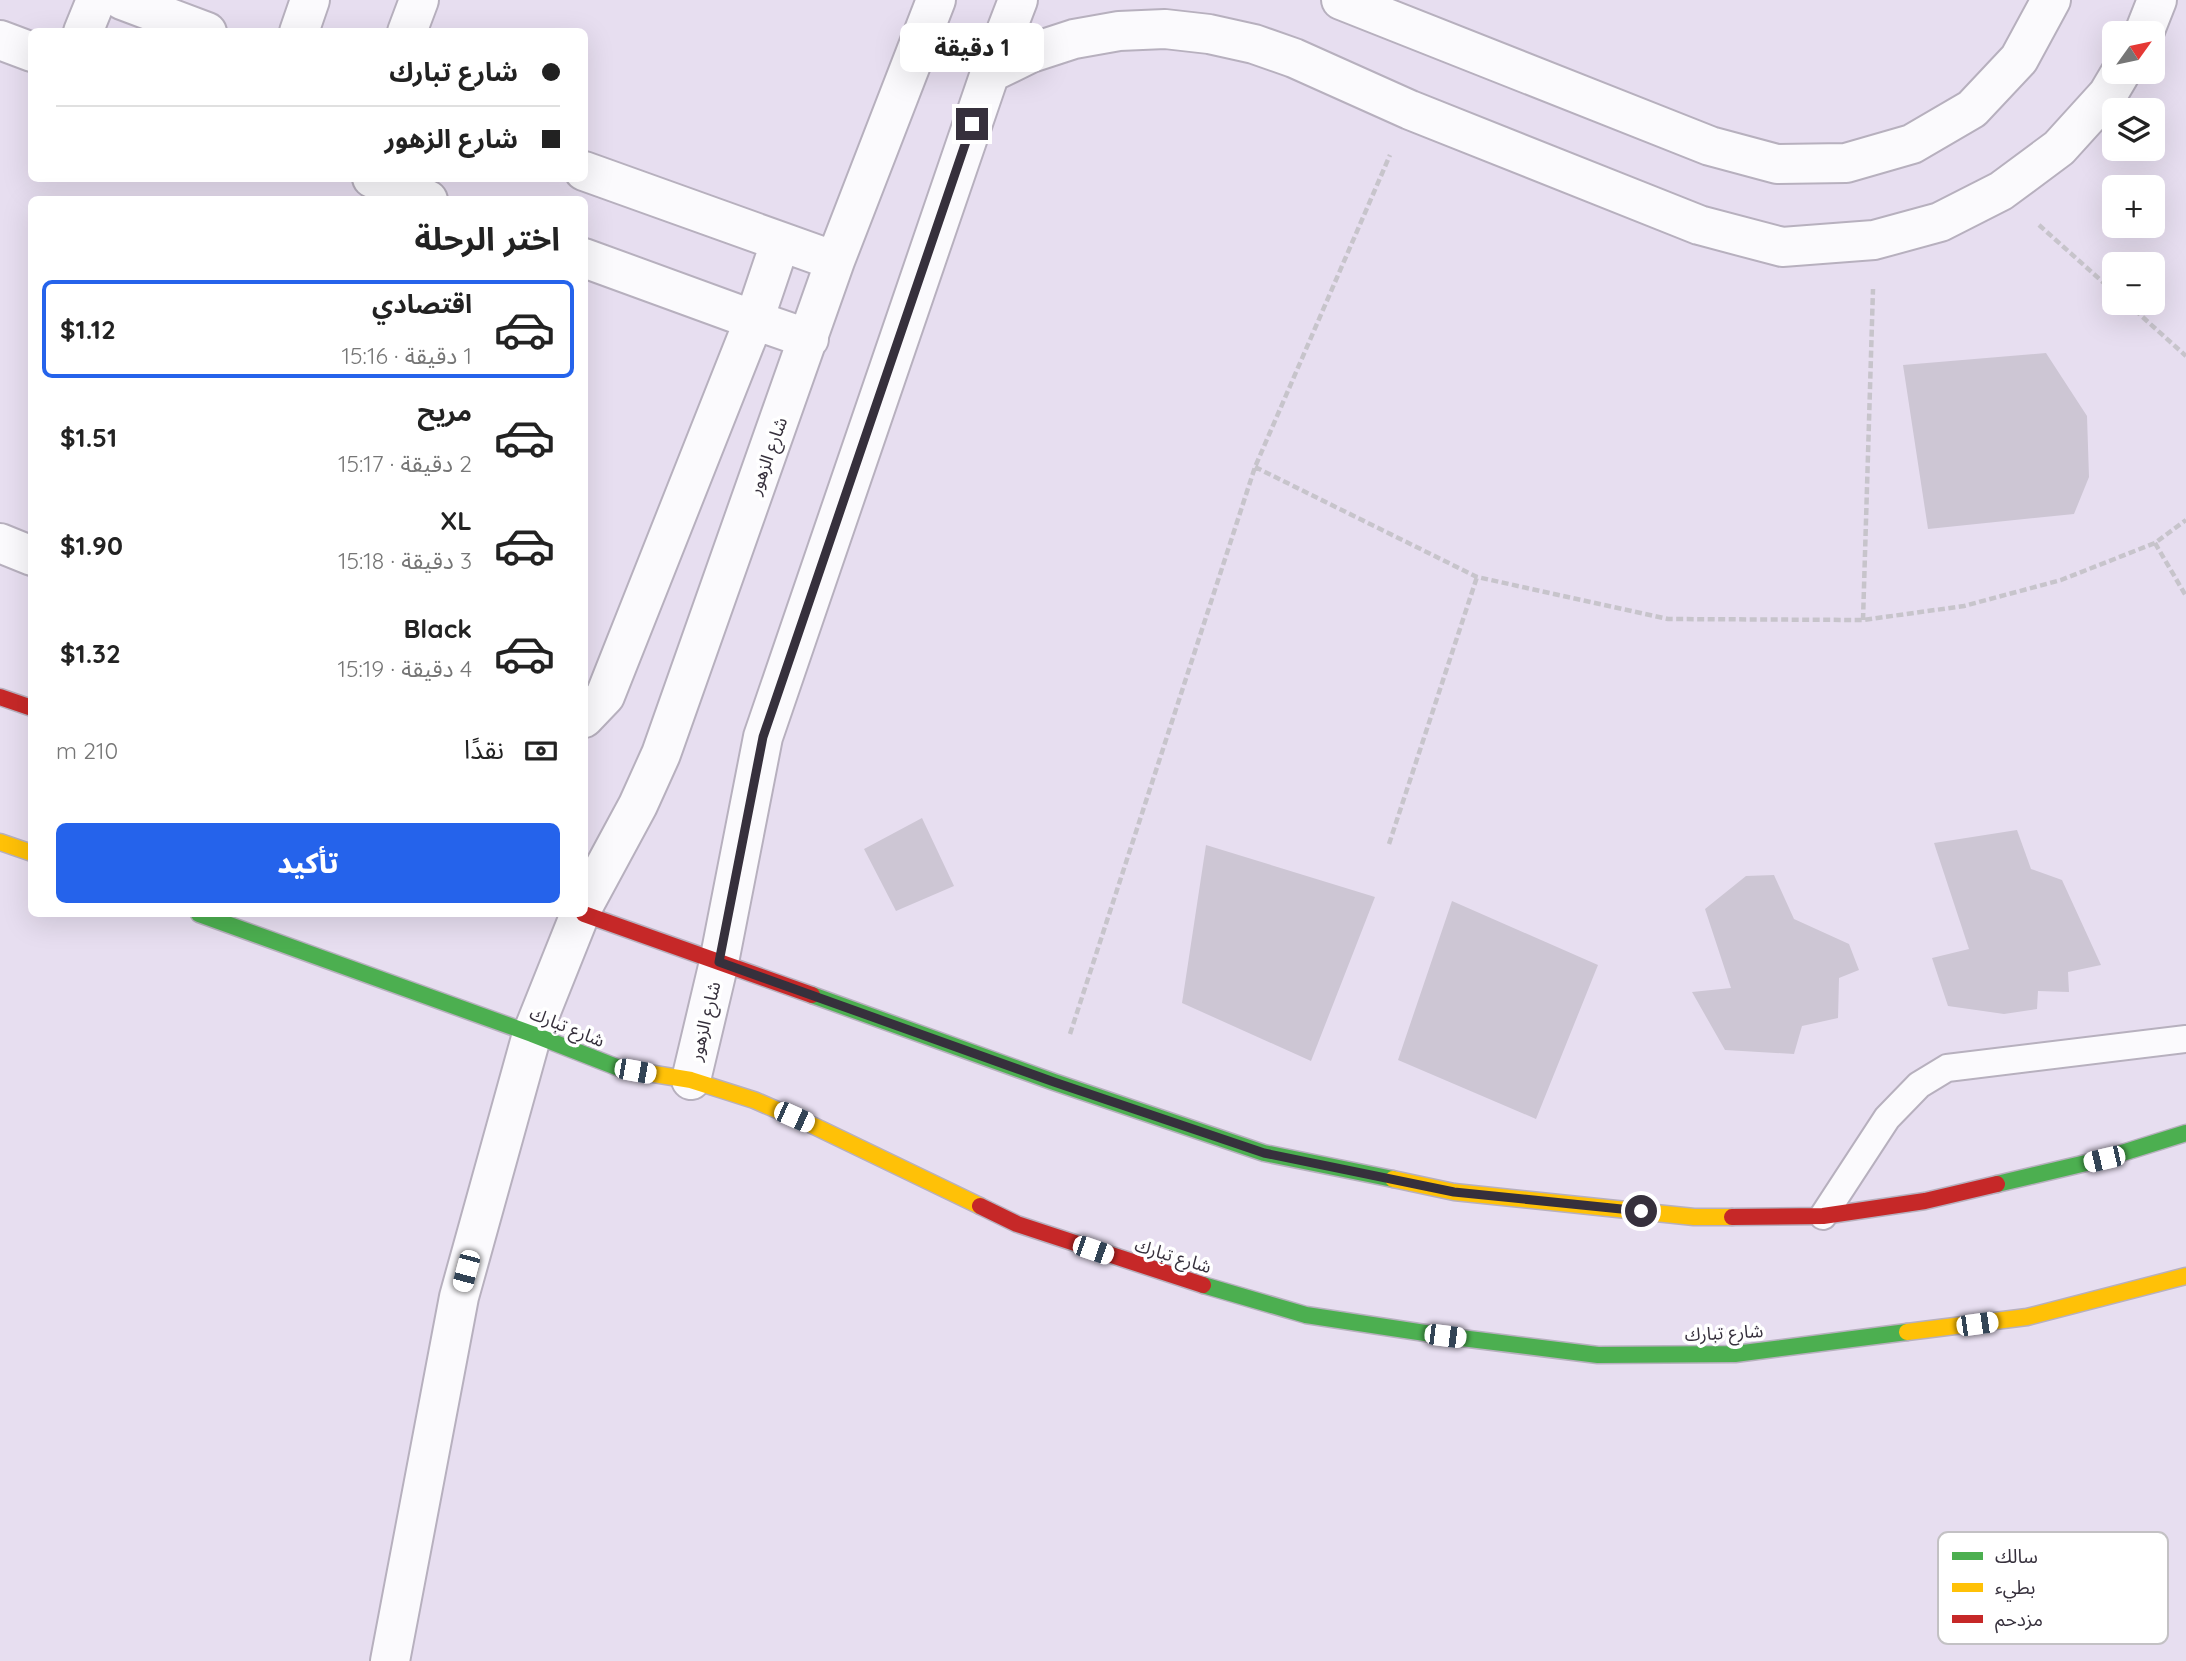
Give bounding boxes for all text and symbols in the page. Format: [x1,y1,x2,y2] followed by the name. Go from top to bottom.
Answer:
[2102,21,2165,84] north arrow
[2102,21,2165,315] map controls
[900,23,1044,72] callout: 1 دقيقة
[934,33,1010,62] text: 1 دقيقة
[389,55,518,88] text: شارع تبارك
[2102,98,2165,161] button: layers
[956,108,988,140] route end
[385,122,518,155] text: شارع الزهور
[2102,175,2165,238] button: +
[414,218,560,258] text: اختر الرحلة
[2102,252,2165,315] button: −
[372,287,472,320] text: اقتصادي
[493,298,556,361] icon: car
[60,313,116,346] text: $1.12
[342,341,472,370] text: 1 دقيقة · 15:16
[417,395,472,428] text: مريح
[493,406,556,469] icon: car
[743,414,795,500] street label: شارع الزهور
[60,421,117,454] text: $1.51
[338,449,472,478] text: 2 دقيقة · 15:17
[440,504,472,537] text: XL
[493,514,556,577] icon: car
[60,529,123,562] text: $1.90
[338,546,472,575] text: 3 دقيقة · 15:18
[403,612,472,645] text: Black
[493,622,556,685] icon: car
[60,637,121,670] text: $1.32
[337,654,472,683] text: 4 دقيقة · 15:19
[522,732,560,770] icon: cash
[464,733,504,766] text: نقدًا
[56,736,118,765] text: 210 m
[56,823,560,903] button: تأكيد
[683,979,728,1065] street label: شارع الزهور
[525,1001,608,1055] street label: شارع تبارك
[613,1057,658,1085] car
[771,1099,818,1135] car
[2082,1144,2127,1174] car
[1625,1195,1657,1227] route start
[1070,1233,1117,1267] car
[1131,1233,1214,1281] street label: شارع تبارك
[451,1248,482,1294] car
[1955,1311,2000,1337] car
[1684,1319,1764,1349] street label: شارع تبارك
[1423,1323,1468,1349] car
[1938,1532,2168,1644] legend
[1995,1544,2038,1568] text: سالك
[1995,1575,2035,1602] text: بطيء
[1995,1607,2043,1634] text: مزدحم

